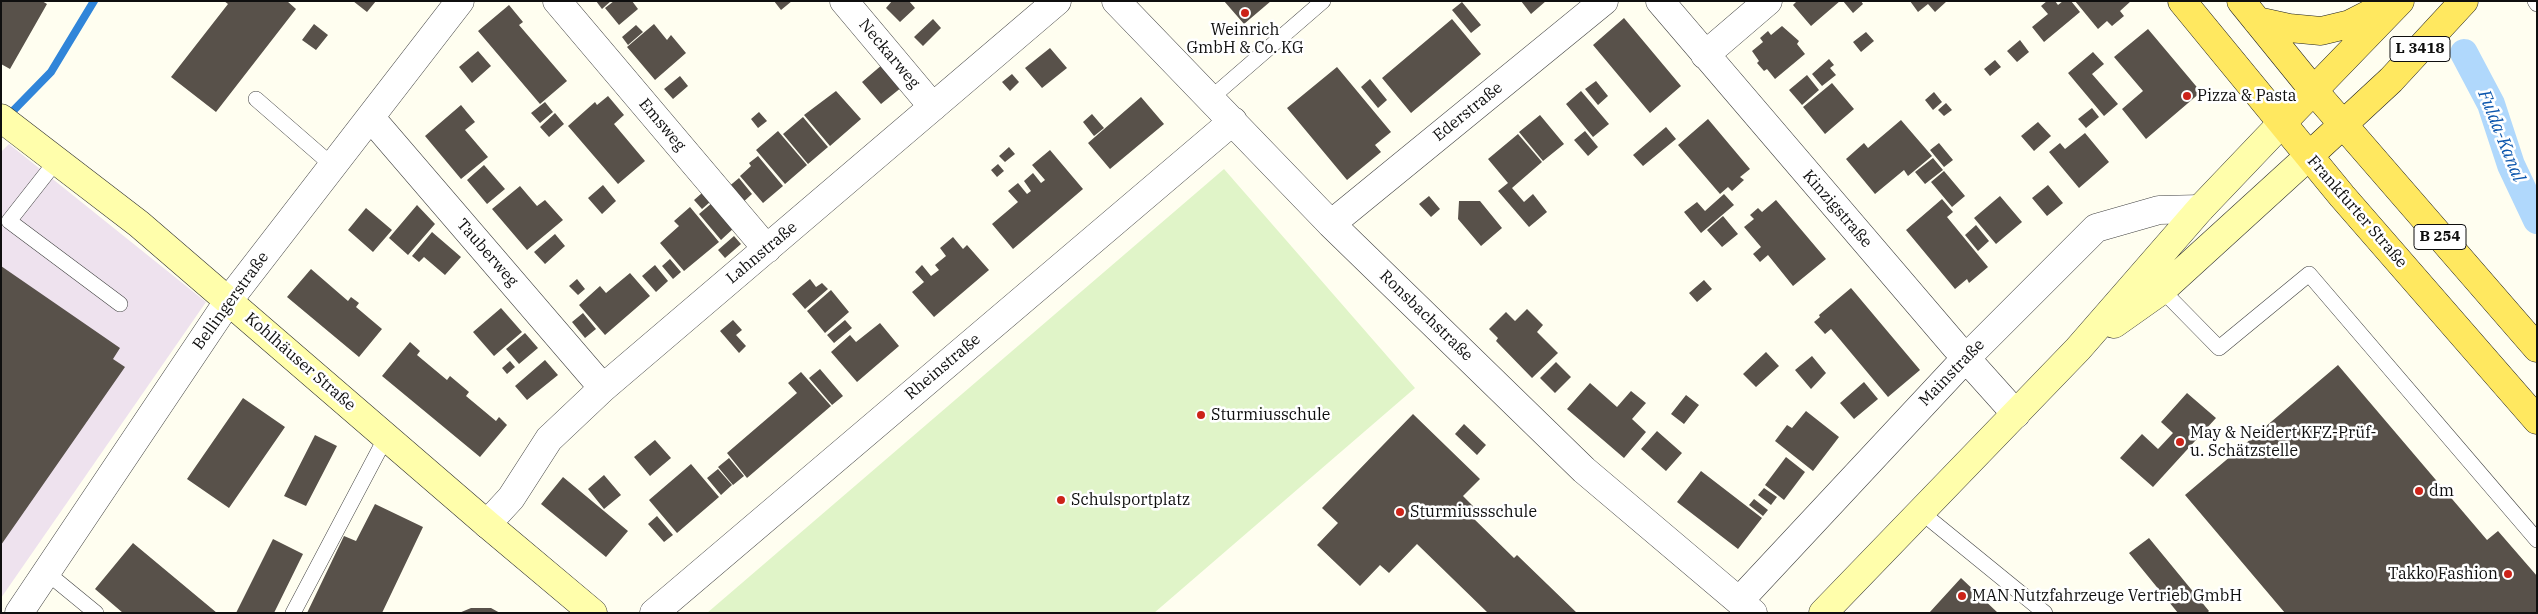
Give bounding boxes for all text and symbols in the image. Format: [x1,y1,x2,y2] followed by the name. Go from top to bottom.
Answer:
[1239,7,1251,19] marker: Weinrich GmbH & Co. KG
[855,15,923,93] street label: Neckarweg
[1187,20,1303,58] place label: Weinrich GmbH & Co. KG
[2390,36,2450,62] road number: L 3418
[1430,78,1506,146] street label: Ederstraße
[2197,86,2296,106] place label: Pizza & Pasta
[2473,87,2529,185] water label: Fulda-Kanal
[2181,90,2193,102] marker: Pizza & Pasta
[634,95,690,155] street label: Emsweg
[2303,152,2411,272] street label: Frankfurter Straße
[1798,166,1876,252] street label: Kinzigstraße
[452,215,522,291] street label: Tauberweg
[723,218,801,288] street label: Lahnstraße
[2414,224,2466,250] road number: B 254
[189,248,273,354] street label: Bellingerstraße
[1375,267,1477,365] street label: Ronsbachstraße
[241,309,359,415] street label: Kohlhäuser Straße
[901,330,985,404] street label: Rheinstraße
[1915,335,1989,411] street label: Mainstraße
[1211,405,1330,425] place label: Sturmiusschule
[1195,409,1207,421] marker: Sturmiusschule
[2190,423,2377,461] place label: May & Neidert KFZ-Prüf- u. Schätzstelle
[2174,436,2186,448] marker: May & Neidert KFZ-Prüf- u. Schätzstelle
[2429,481,2454,501] place label: dm
[2413,485,2425,497] marker: dm
[1071,490,1190,510] place label: Schulsportplatz
[1055,494,1067,506] marker: Schulsportplatz
[1410,502,1537,522] place label: Sturmiussschule
[1394,506,1406,518] marker: Sturmiussschule
[2388,564,2498,584] place label: Takko Fashion
[2502,568,2514,580] marker: Takko Fashion
[1972,586,2242,606] place label: MAN Nutzfahrzeuge Vertrieb GmbH
[1956,590,1968,602] marker: MAN Nutzfahrzeuge Vertrieb GmbH

